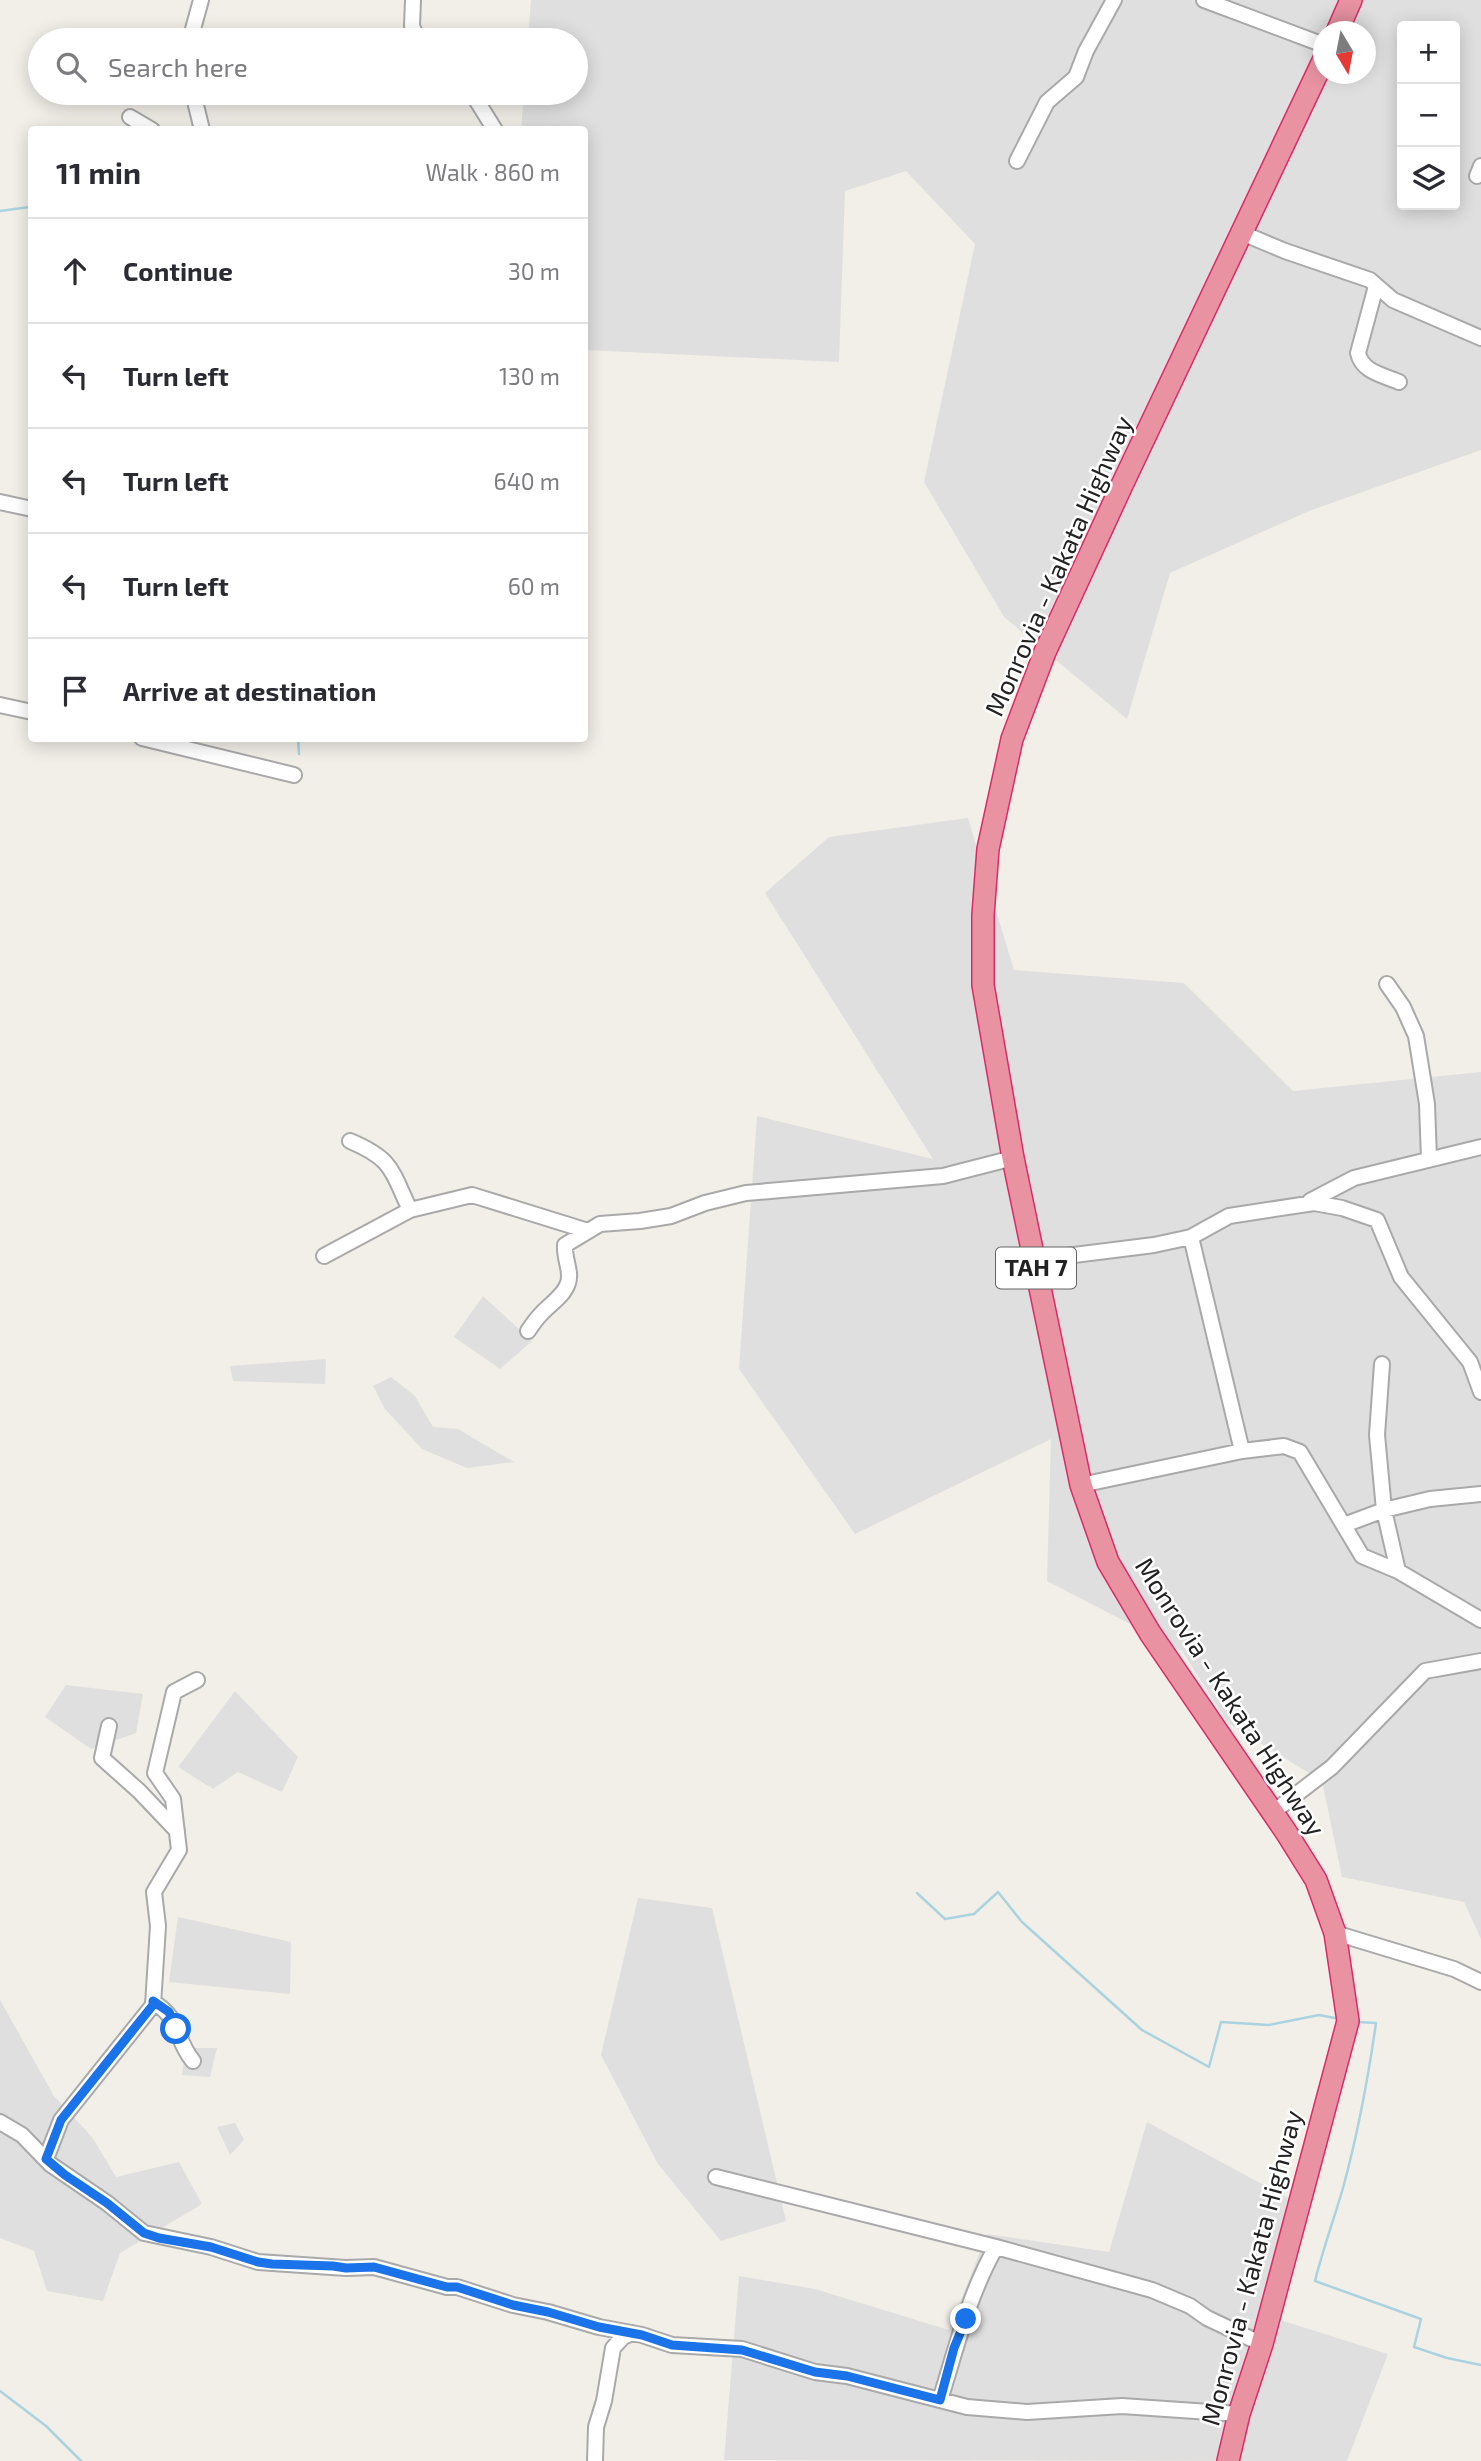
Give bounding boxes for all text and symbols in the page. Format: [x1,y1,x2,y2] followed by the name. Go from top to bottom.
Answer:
[1313,21,1376,84] north arrow
[1397,21,1460,210] map controls
[1397,21,1460,84] button: +
[28,28,588,105] search box
[52,48,90,86] icon: search
[108,51,248,82] text: Search here
[1397,84,1460,147] button: −
[1397,147,1460,210] button: layers
[56,154,141,190] text: 11 min
[426,158,560,186] text: Walk · 860 m
[56,252,94,290] icon: ahead
[123,255,233,286] text: Continue
[508,257,560,285] text: 30 m
[56,357,94,395] icon: left
[123,360,229,391] text: Turn left
[499,362,560,390] text: 130 m
[977,410,1138,720] street label: Monrovia - Kakata Highway
[56,462,94,500] icon: left
[123,465,229,496] text: Turn left
[494,467,560,495] text: 640 m
[56,567,94,605] icon: left
[123,570,229,601] text: Turn left
[508,572,560,600] text: 60 m
[56,672,94,710] icon: arrive
[123,675,376,706] text: Arrive at destination
[996,1248,1076,1288] road number: TAH 7
[1130,1551,1333,1841] street label: Monrovia - Kakata Highway
[160,2013,191,2044] route start
[1194,2106,1308,2429] street label: Monrovia - Kakata Highway
[950,2303,981,2334] route end

